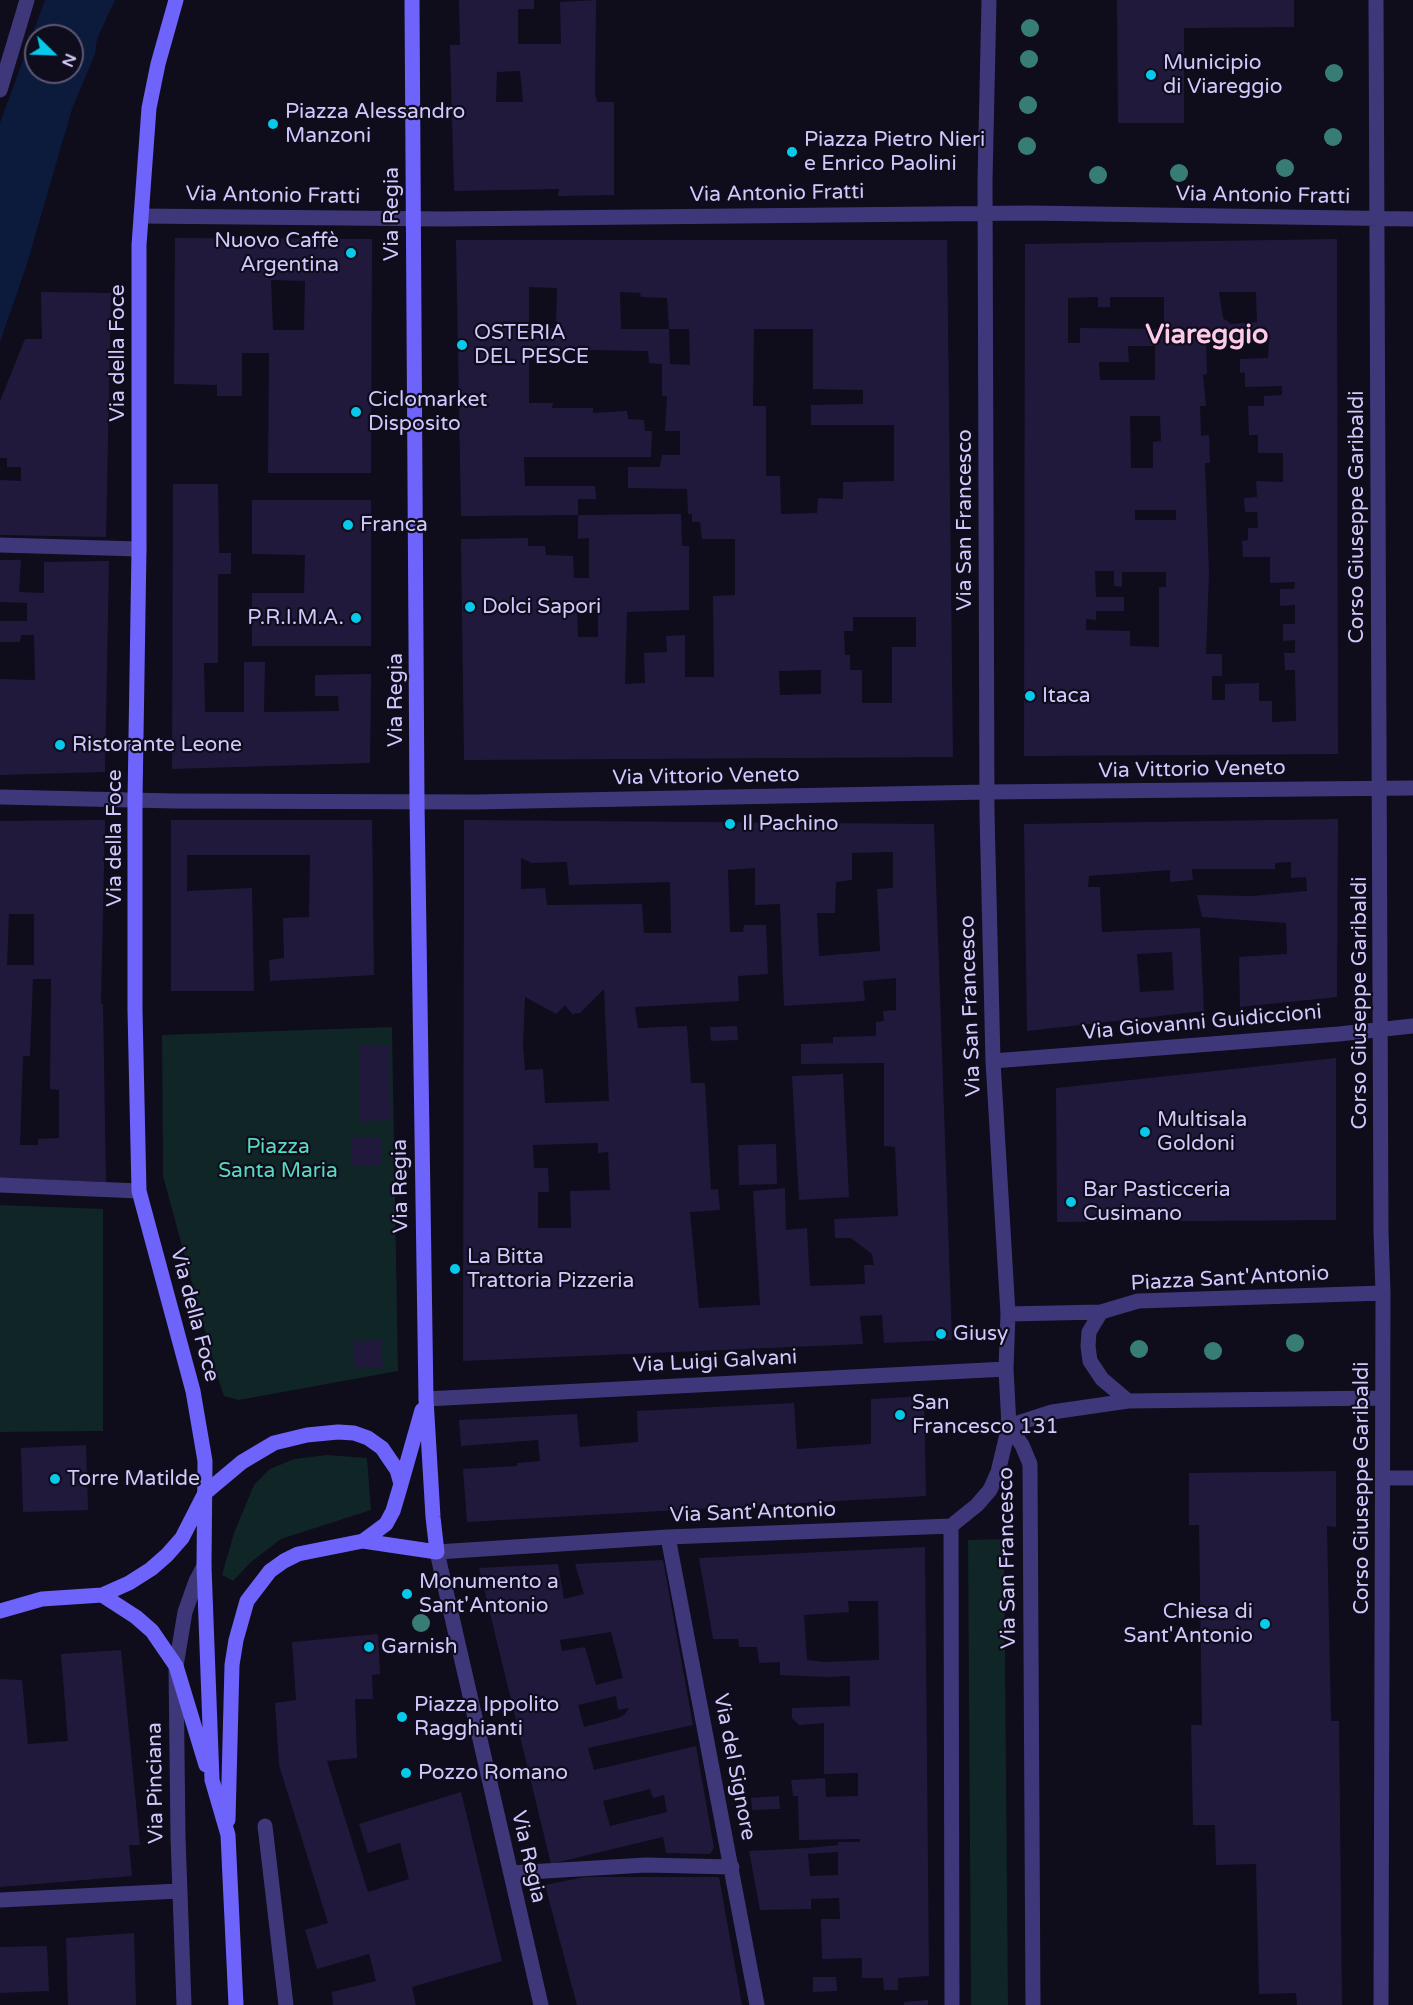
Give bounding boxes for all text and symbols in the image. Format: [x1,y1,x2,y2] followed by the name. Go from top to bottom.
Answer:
[24,24,84,84] north arrow
[57,50,80,70] text: N
[1163,50,1282,100] place label: Municipio di Viareggio
[1144,68,1158,82] marker: Municipio di Viareggio
[285,99,465,149] place label: Piazza Alessandro Manzoni
[266,117,280,131] marker: Piazza Alessandro Manzoni
[804,127,985,177] place label: Piazza Pietro Nieri e Enrico Paolini
[785,145,799,159] marker: Piazza Pietro Nieri e Enrico Paolini
[379,167,405,261] street label: Via Regia
[689,180,865,208] street label: Via Antonio Fratti
[185,182,361,210] street label: Via Antonio Fratti
[1175,182,1351,210] street label: Via Antonio Fratti
[214,228,339,278] place label: Nuovo Caffè Argentina
[344,246,358,260] marker: Nuovo Caffè Argentina
[105,284,131,422] street label: Via della Foce
[474,320,589,370] place label: OSTERIA DEL PESCE
[1146,320,1268,352] district label: Viareggio
[455,338,469,352] marker: OSTERIA DEL PESCE
[368,387,487,437] place label: Ciclomarket Disposito
[1344,391,1370,643] street label: Corso Giuseppe Garibaldi
[349,405,363,419] marker: Ciclomarket Disposito
[952,429,978,611] street label: Via San Francesco
[360,512,428,538] place label: Franca
[341,518,355,532] marker: Franca
[482,594,601,620] place label: Dolci Sapori
[463,600,477,614] marker: Dolci Sapori
[247,605,344,631] place label: P.R.I.M.A.
[349,611,363,625] marker: P.R.I.M.A.
[383,653,409,747] street label: Via Regia
[1042,683,1091,709] place label: Itaca
[1023,689,1037,703] marker: Itaca
[72,732,242,758] place label: Ristorante Leone
[53,738,67,752] marker: Ristorante Leone
[1098,756,1286,784] street label: Via Vittorio Veneto
[612,763,800,791] street label: Via Vittorio Veneto
[102,769,128,907] street label: Via della Foce
[742,811,839,837] place label: Il Pachino
[723,817,737,831] marker: Il Pachino
[1347,877,1373,1129] street label: Corso Giuseppe Garibaldi
[955,915,987,1097] street label: Via San Francesco
[1081,1000,1323,1046] street label: Via Giovanni Guidiccioni
[1157,1107,1247,1157] place label: Multisala Goldoni
[1138,1125,1152,1139] marker: Multisala Goldoni
[218,1134,338,1184] park label: Piazza Santa Maria
[388,1139,414,1233] street label: Via Regia
[1083,1177,1231,1227] place label: Bar Pasticceria Cusimano
[1064,1195,1078,1209] marker: Bar Pasticceria Cusimano
[467,1244,634,1294] place label: La Bitta Trattoria Pizzeria
[164,1245,224,1385] street label: Via della Foce
[1130,1261,1330,1297] street label: Piazza Sant'Antonio
[448,1262,462,1276] marker: La Bitta Trattoria Pizzeria
[953,1321,1008,1347] place label: Giusy
[934,1327,948,1341] marker: Giusy
[632,1345,798,1379] street label: Via Luigi Galvani
[1349,1362,1375,1614] street label: Corso Giuseppe Garibaldi
[912,1390,1059,1440] place label: San Francesco 131
[893,1408,907,1422] marker: San Francesco 131
[67,1466,200,1492] place label: Torre Matilde
[994,1467,1022,1649] street label: Via San Francesco
[48,1472,62,1486] marker: Torre Matilde
[669,1498,837,1528] street label: Via Sant'Antonio
[419,1569,559,1619] place label: Monumento a Sant'Antonio
[400,1587,414,1601] marker: Monumento a Sant'Antonio
[1124,1599,1253,1649] place label: Chiesa di Sant'Antonio
[1258,1617,1272,1631] marker: Chiesa di Sant'Antonio
[381,1634,458,1660] place label: Garnish
[362,1640,376,1654] marker: Garnish
[707,1691,761,1843] street label: Via del Signore
[414,1692,559,1742] place label: Piazza Ippolito Ragghianti
[395,1710,409,1724] marker: Piazza Ippolito Ragghianti
[142,1722,170,1844] street label: Via Pinciana
[418,1760,568,1786] place label: Pozzo Romano
[399,1766,413,1780] marker: Pozzo Romano
[505,1808,551,1906] street label: Via Regia

